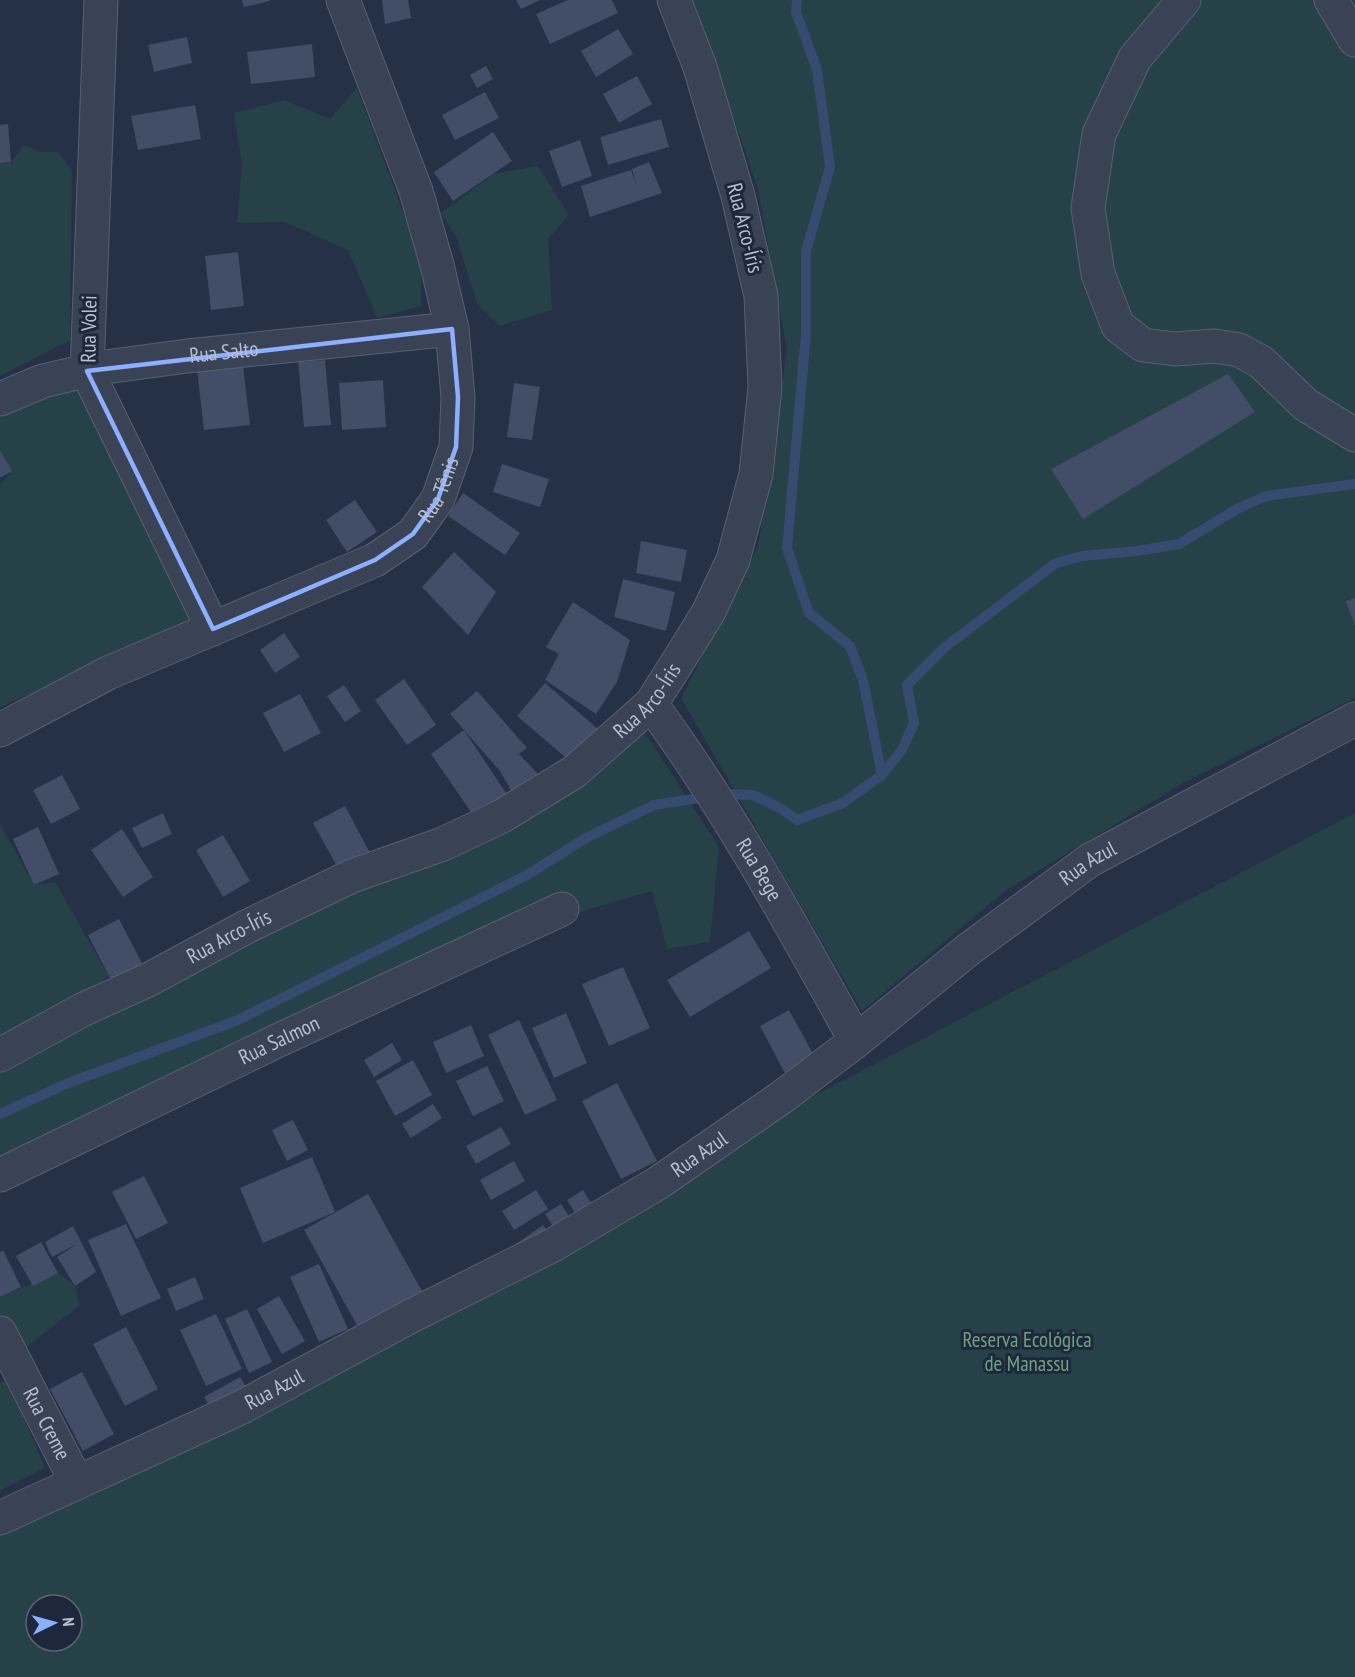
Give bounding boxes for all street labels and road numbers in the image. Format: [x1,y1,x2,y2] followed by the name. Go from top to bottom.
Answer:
[721,180,770,276] street label: Rua Arco-Íris
[74,295,103,363] street label: Rua Volei
[188,335,260,369] street label: Rua Salto
[412,453,464,527] street label: Rua Tênis
[607,658,687,744] street label: Rua Arco-Íris
[730,833,788,906] street label: Rua Bege
[1054,835,1121,891] street label: Rua Azul
[182,903,275,970] street label: Rua Arco-Íris
[234,1009,324,1070] street label: Rua Salmon
[665,1125,732,1183] street label: Rua Azul
[240,1362,308,1416] street label: Rua Azul
[17,1383,77,1464] street label: Rua Creme

